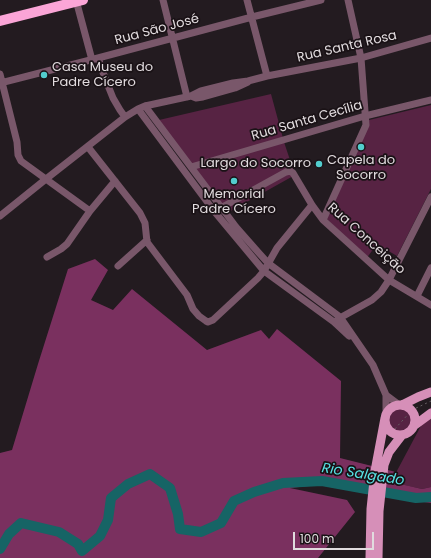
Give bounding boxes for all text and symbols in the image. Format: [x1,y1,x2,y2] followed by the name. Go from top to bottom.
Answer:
[113,11,201,49] street label: Rua São José
[296,28,398,66] street label: Rua Santa Rosa
[52,60,153,91] place label: Casa Museu do Padre Cícero
[39,70,49,80] marker: Casa Museu do Padre Cícero
[250,98,364,144] street label: Rua Santa Cecília
[356,142,366,152] marker: Capela do Socorro
[327,153,395,184] place label: Capela do Socorro
[200,156,311,172] place label: Largo do Socorro
[314,159,324,169] marker: Largo do Socorro
[229,176,239,186] marker: Memorial Padre Cícero
[192,187,276,218] place label: Memorial Padre Cícero
[324,200,408,278] street label: Rua Conceição
[320,460,406,490] water label: Rio Salgado
[295,524,376,550] scale bar
[300,530,334,547] text: 100 m

